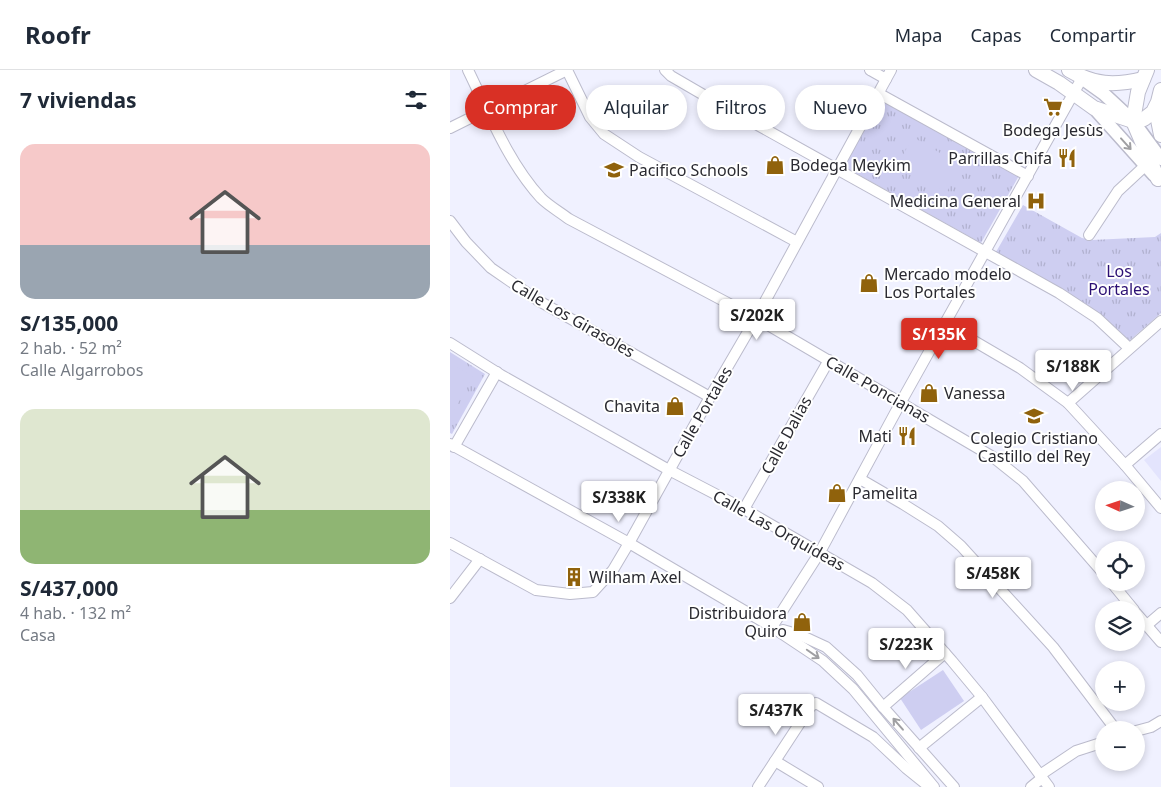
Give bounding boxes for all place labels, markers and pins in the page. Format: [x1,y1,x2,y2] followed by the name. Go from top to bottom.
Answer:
[1042,96,1064,118] supermarket icon: Bodega Jesùs
[1003,119,1103,141] place label: Bodega Jesùs
[948,147,1052,169] place label: Parrillas Chifa
[1056,147,1078,169] restaurant icon: Parrillas Chifa
[764,154,786,176] shop icon: Bodega Meykim
[790,154,911,176] place label: Bodega Meykim
[603,159,625,181] school or university icon: Pacifico Schools
[629,159,748,181] place label: Pacifico Schools
[890,190,1021,212] place label: Medicina General
[1025,190,1047,212] hospital icon: Medicina General
[884,263,1011,303] place label: Mercado modelo Los Portales
[858,272,880,294] shop icon: Mercado modelo Los Portales
[716,298,798,341] pin: S/202K
[898,318,980,360] pin: S/135K
[1032,350,1114,392] pin: S/188K
[918,382,940,404] shop icon: Vanessa
[944,382,1005,404] place label: Vanessa
[604,395,660,417] place label: Chavita
[664,395,686,417] shop icon: Chavita
[1023,405,1045,427] school or university icon: Colegio Cristiano Castillo del Rey
[859,425,892,447] place label: Mati
[896,425,918,447] restaurant icon: Mati
[970,427,1098,467] place label: Colegio Cristiano Castillo del Rey
[578,480,660,523] pin: S/338K
[826,482,848,504] shop icon: Pamelita
[852,482,918,504] place label: Pamelita
[952,556,1034,599] pin: S/458K
[563,566,585,588] building icon: Wilham Axel
[589,566,682,588] place label: Wilham Axel
[688,602,787,642] place label: Distribuidora Quiro
[791,611,813,633] shop icon: Distribuidora Quiro
[865,628,947,670] pin: S/223K
[735,694,817,736] pin: S/437K

